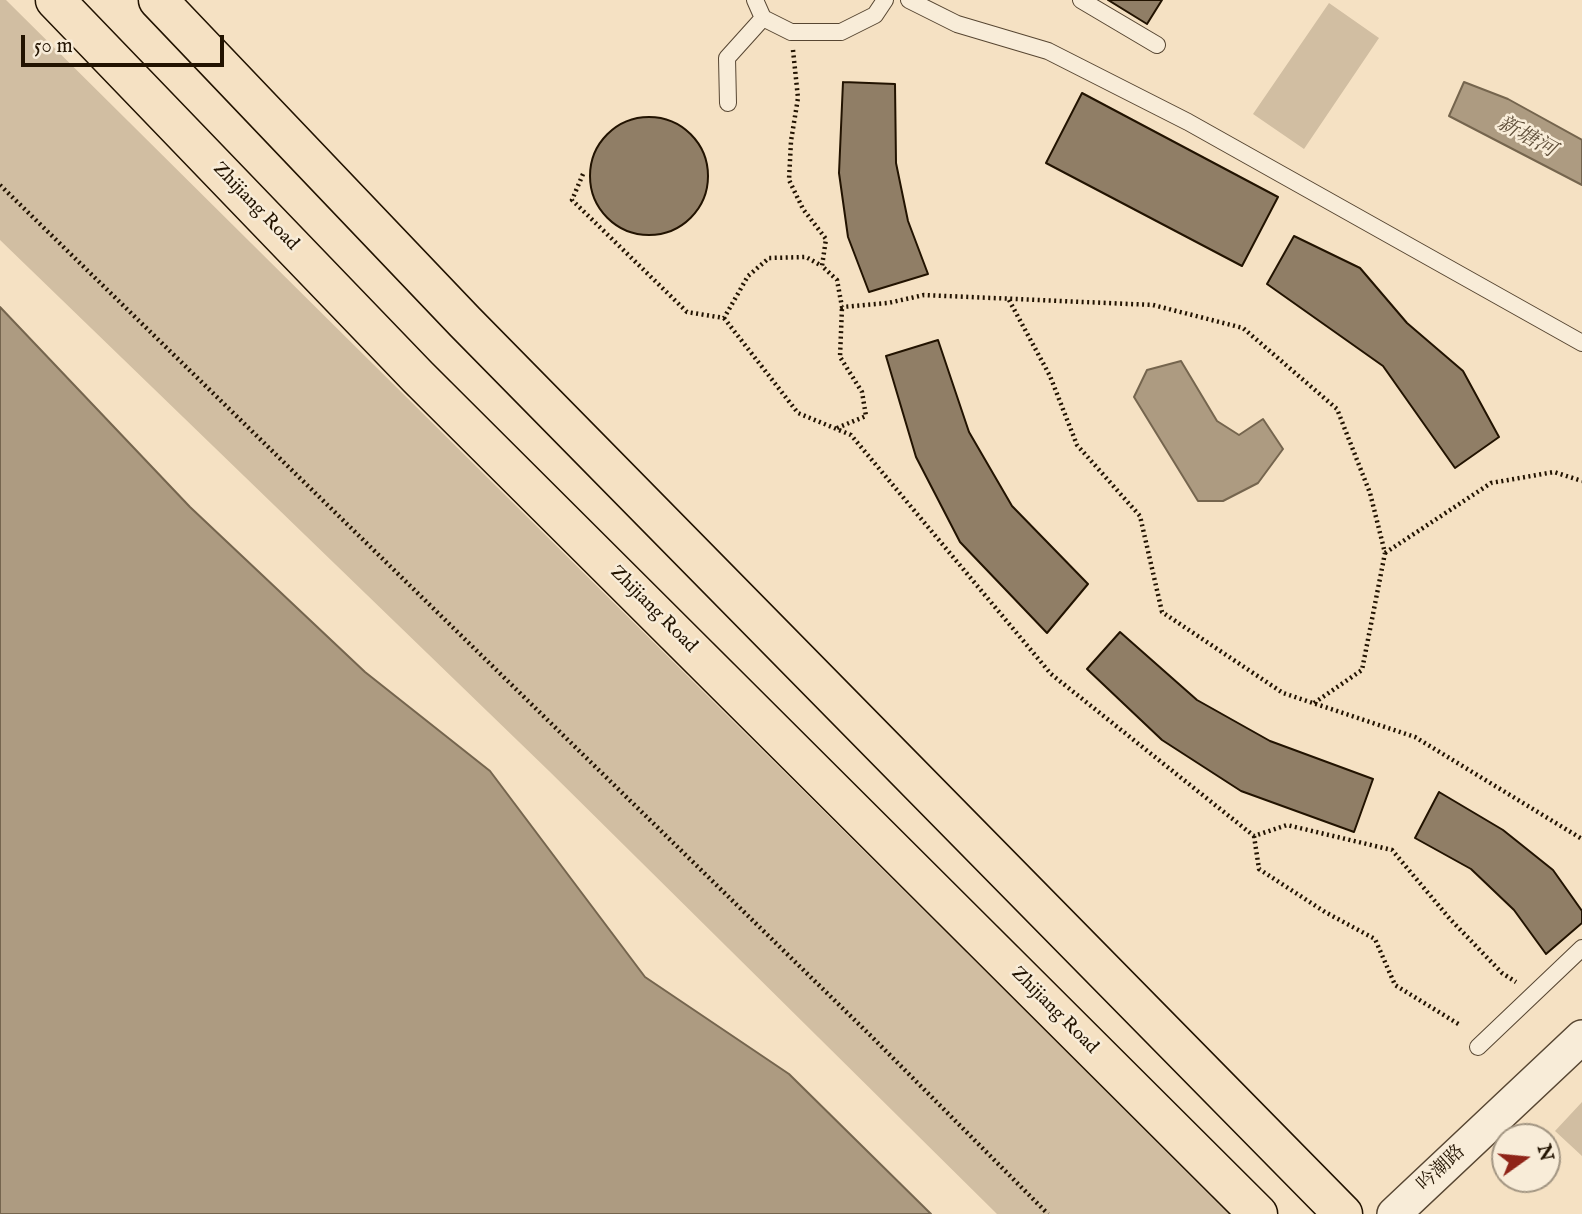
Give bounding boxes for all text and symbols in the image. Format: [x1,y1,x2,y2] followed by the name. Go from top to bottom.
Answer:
[24,21,228,65] scale bar
[34,33,73,60] text: 50 m
[1492,112,1560,164] water label: 新塘河
[207,158,303,256] street label: Zhijiang Road
[605,562,701,658] street label: Zhijiang Road
[1006,963,1102,1059] street label: Zhijiang Road
[1491,1123,1561,1193] north arrow
[1413,1141,1471,1197] street label: 吟潮路
[1531,1142,1558,1164] text: N

